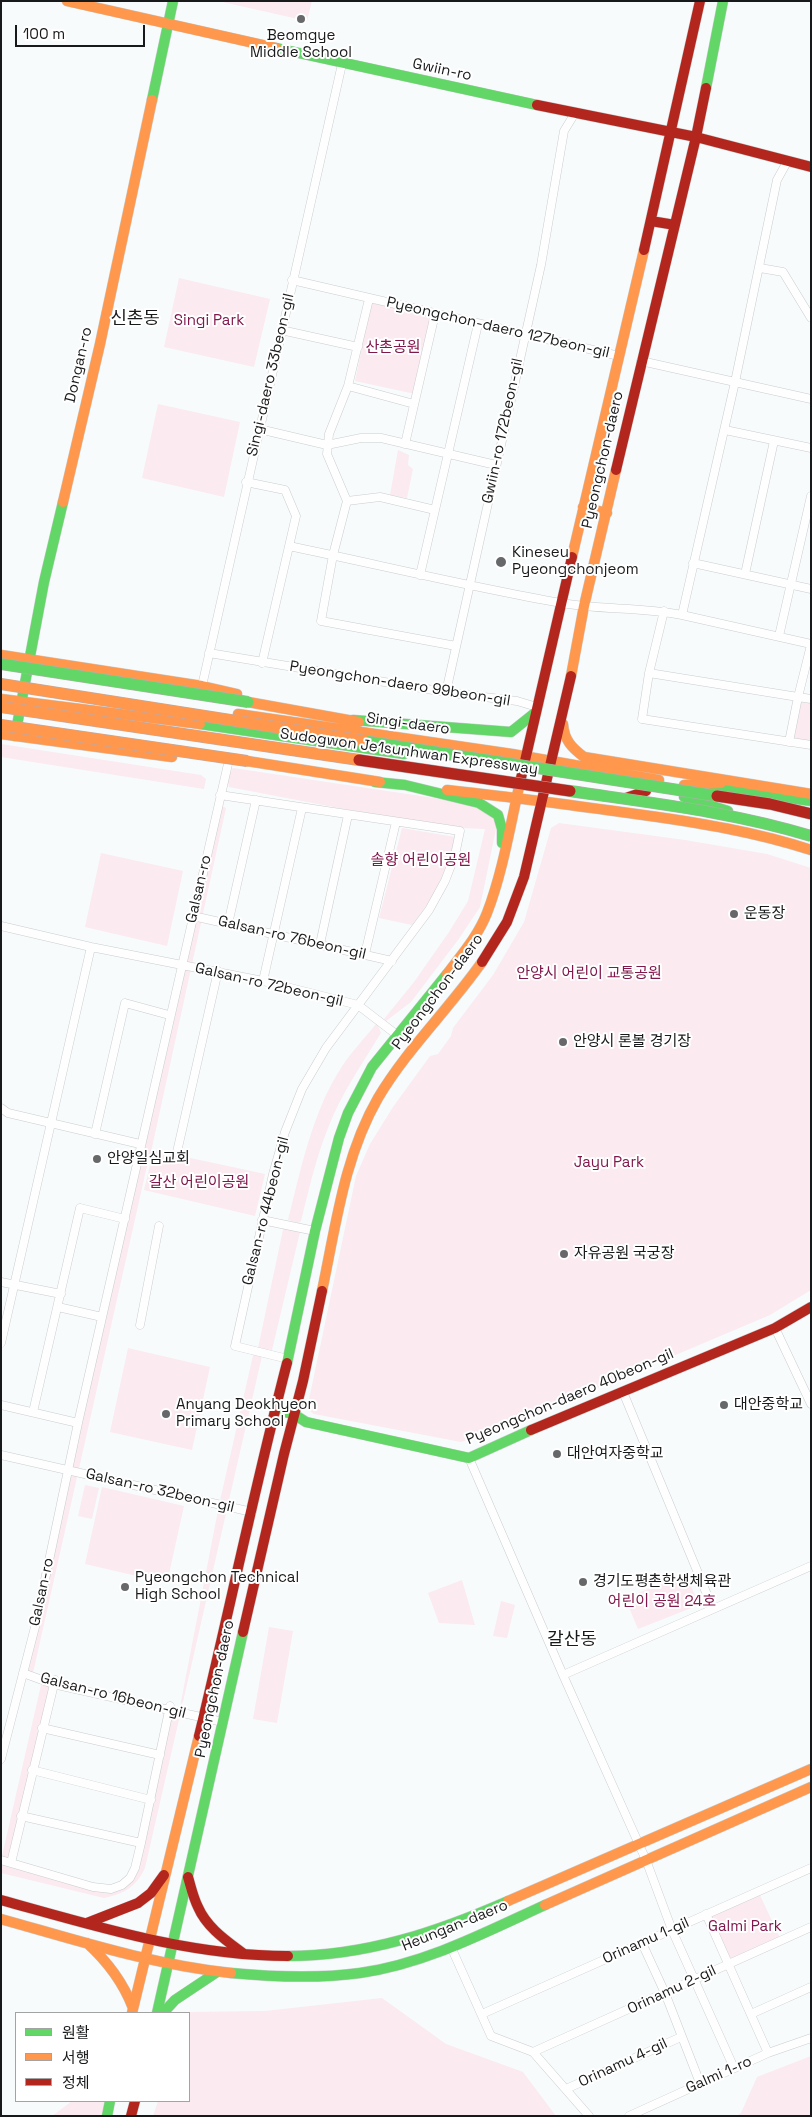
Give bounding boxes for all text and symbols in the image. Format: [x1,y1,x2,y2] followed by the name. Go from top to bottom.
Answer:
[295,13,307,25] marker: Beomgye Middle School
[18,15,148,47] scale bar
[23,24,65,43] text: 100 m
[250,27,352,62] place label: Beomgye Middle School
[411,55,473,85] street label: Gwiin-ro
[243,292,299,458] street label: Singi-daero 33beon-gil
[385,294,611,362] street label: Pyeongchon-daero 127beon-gil
[110,308,160,330] district label: 신촌동
[174,312,244,330] park label: Singi Park
[62,325,96,405] street label: Dongan-ro
[365,339,421,357] park label: 산촌공원
[479,357,527,505] street label: Gwiin-ro 172beon-gil
[578,390,628,530] street label: Pyeongchon-daero
[512,544,639,579] place label: Kineseu Pyeongchonjeom
[494,555,508,569] marker: Kineseu Pyeongchonjeom
[288,658,512,710] street label: Pyeongchon-daero 99beon-gil
[365,709,451,739] street label: Singi-daero
[279,725,539,779] street label: Sudogwon Je1sunhwan Expressway
[371,852,471,870] park label: 솔향 어린이공원
[182,853,216,925] street label: Galsan-ro
[744,905,785,923] place label: 운동장
[728,908,740,920] marker: 운동장
[216,912,368,964] street label: Galsan-ro 76beon-gil
[389,931,487,1053] street label: Pyeongchon-daero
[193,959,345,1011] street label: Galsan-ro 72beon-gil
[516,965,662,983] park label: 안양시 어린이 교통공원
[573,1033,691,1051] place label: 안양시 론볼 경기장
[557,1036,569,1048] marker: 안양시 론볼 경기장
[239,1135,293,1287] street label: Galsan-ro 44beon-gil
[107,1150,190,1168] place label: 안양일심교회
[91,1153,103,1165] marker: 안양일심교회
[574,1154,644,1172] park label: Jayu Park
[149,1174,249,1192] park label: 갈산 어린이공원
[574,1245,674,1263] place label: 자유공원 국궁장
[558,1248,570,1260] marker: 자유공원 국궁장
[463,1345,677,1449] street label: Pyeongchon-daero 40beon-gil
[176,1396,317,1431] place label: Anyang Deokhyeon Primary School
[734,1396,803,1414] place label: 대안중학교
[718,1399,730,1411] marker: 대안중학교
[160,1408,172,1420] marker: Anyang Deokhyeon Primary School
[567,1445,664,1463] place label: 대안여자중학교
[551,1448,563,1460] marker: 대안여자중학교
[84,1465,236,1517] street label: Galsan-ro 32beon-gil
[26,1556,58,1628] street label: Galsan-ro
[135,1569,299,1604] place label: Pyeongchon Technical High School
[593,1573,731,1591] place label: 경기도평촌학생체육관
[577,1576,589,1588] marker: 경기도평촌학생체육관
[119,1581,131,1593] marker: Pyeongchon Technical High School
[608,1593,716,1611] park label: 어린이 공원 24호
[192,1619,238,1759] street label: Pyeongchon-daero
[547,1629,597,1651] district label: 갈산동
[38,1669,188,1723] street label: Galsan-ro 16beon-gil
[399,1896,511,1956] street label: Heungan-daero
[600,1914,692,1968] street label: Orinamu 1-gil
[708,1918,782,1936] park label: Galmi Park
[625,1962,719,2018] street label: Orinamu 2-gil
[15,2012,190,2102] legend
[62,2023,90,2042] text: 원활
[576,2035,670,2091] street label: Orinamu 4-gil
[62,2048,90,2067] text: 서행
[683,2052,755,2098] street label: Galmi 1-ro
[62,2073,90,2092] text: 정체

